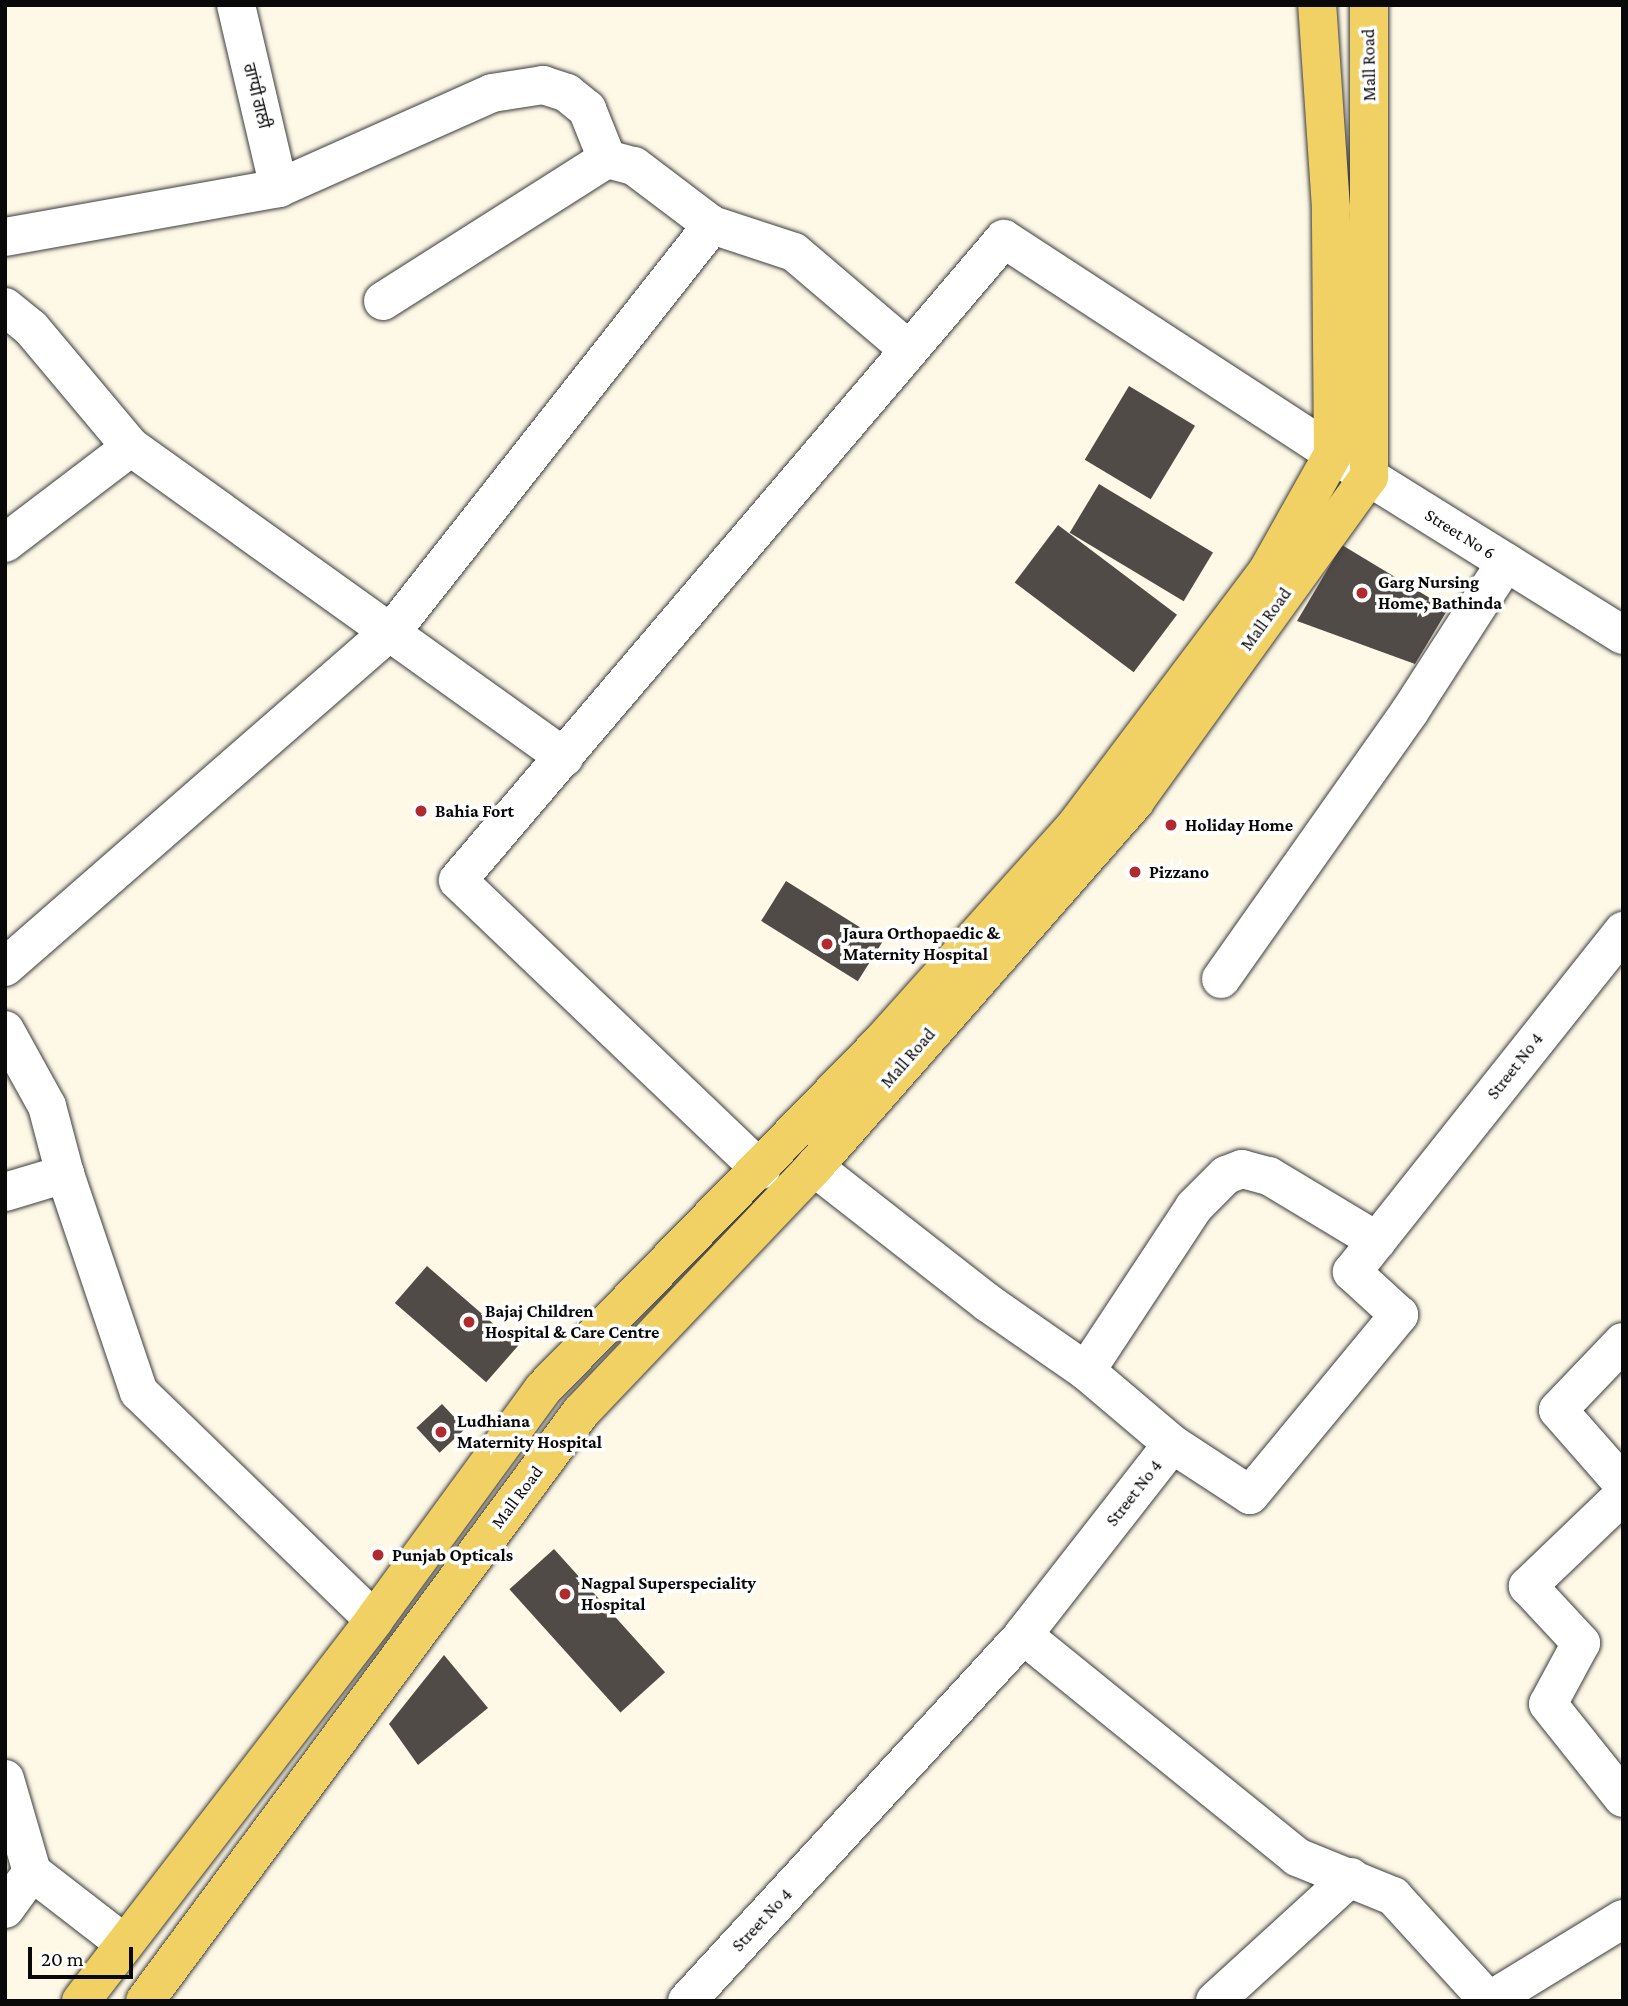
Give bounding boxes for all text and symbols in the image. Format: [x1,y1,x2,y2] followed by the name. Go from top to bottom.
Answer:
[1358,29,1380,101] street label: Mall Road
[238,61,276,131] street label: ਗਾਂਧੀ ਗਲੀ
[1421,504,1499,564] street label: Street No 6
[1378,572,1502,614] place label: Garg Nursing Home, Bathinda
[1236,583,1296,655] street label: Mall Road
[1352,583,1372,603] marker: Garg Nursing Home, Bathinda
[435,800,514,822] place label: Bahia Fort
[413,803,429,819] marker: Bahia Fort
[1185,814,1293,836] place label: Holiday Home
[1163,817,1179,833] marker: Holiday Home
[1149,861,1209,883] place label: Pizzano
[1127,864,1143,880] marker: Pizzano
[843,923,1000,965] place label: Jaura Orthopaedic & Maternity Hospital
[817,934,837,954] marker: Jaura Orthopaedic & Maternity Hospital
[876,1024,940,1092] street label: Mall Road
[1482,1028,1548,1104] street label: Street No 4
[485,1301,659,1344] place label: Bajaj Children Hospital & Care Centre
[459,1312,479,1332] marker: Bajaj Children Hospital & Care Centre
[457,1411,602,1454] place label: Ludhiana Maternity Hospital
[431,1422,451,1442] marker: Ludhiana Maternity Hospital
[1101,1455,1167,1531] street label: Street No 4
[487,1462,547,1532] street label: Mall Road
[392,1544,513,1566] place label: Punjab Opticals
[370,1547,386,1563] marker: Punjab Opticals
[581,1573,756,1616] place label: Nagpal Superspeciality Hospital
[555,1584,575,1604] marker: Nagpal Superspeciality Hospital
[727,1884,797,1956] street label: Street No 4
[32,1932,136,1976] scale bar
[41,1947,84,1971] text: 20 m

